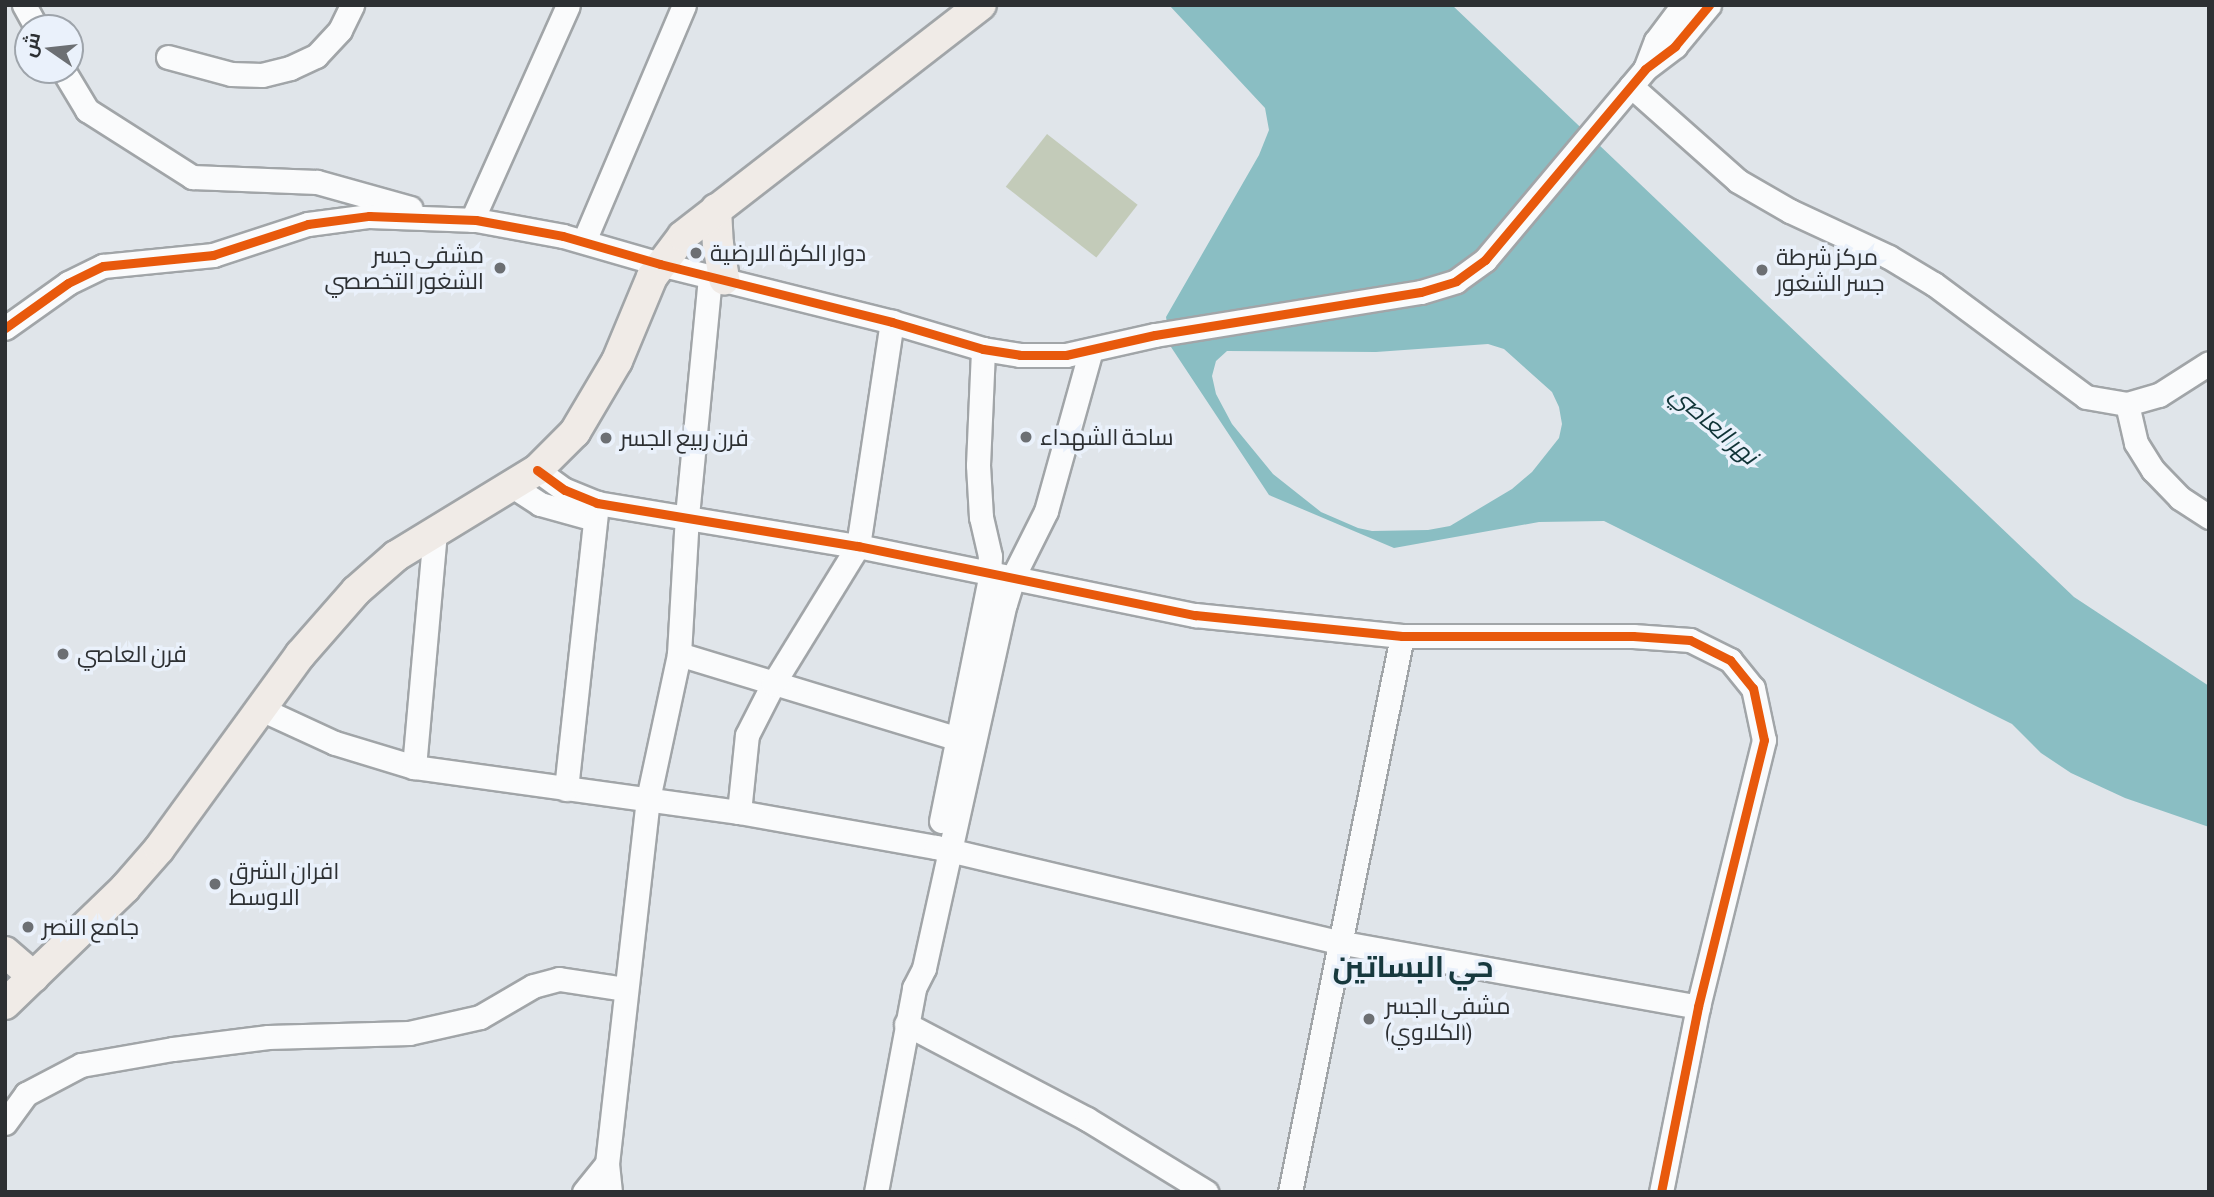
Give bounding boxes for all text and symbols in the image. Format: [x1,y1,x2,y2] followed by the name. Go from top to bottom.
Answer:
[14,14,84,84] north arrow
[17,30,44,59] text: ش
[710,239,866,267] place label: دوار الكرة الارضية
[324,241,484,295] place label: مشفى جسر الشغور التخصصي
[1776,243,1884,297] place label: مركز شرطة جسر الشغور
[688,245,704,261] marker: دوار الكرة الارضية
[490,258,510,278] marker: مشفى جسر الشغور التخصصي
[1754,262,1770,278] marker: مركز شرطة جسر الشغور
[1664,379,1764,471] water label: نهر العاصي
[1040,423,1173,451] place label: ساحة الشهداء
[620,424,749,452] place label: فرن ربيع الجسر
[1018,429,1034,445] marker: ساحة الشهداء
[598,430,614,446] marker: فرن ربيع الجسر
[77,640,187,668] place label: فرن العاصي
[55,646,71,662] marker: فرن العاصي
[229,857,339,911] place label: افران الشرق الاوسط
[207,876,223,892] marker: افران الشرق الاوسط
[42,913,139,941] place label: جامع النصر
[20,919,36,935] marker: جامع النصر
[1332,948,1494,984] district label: حي البساتين
[1385,992,1510,1046] place label: مشفى الجسر (الكلاوي)
[1359,1009,1379,1029] marker: مشفى الجسر (الكلاوي)

